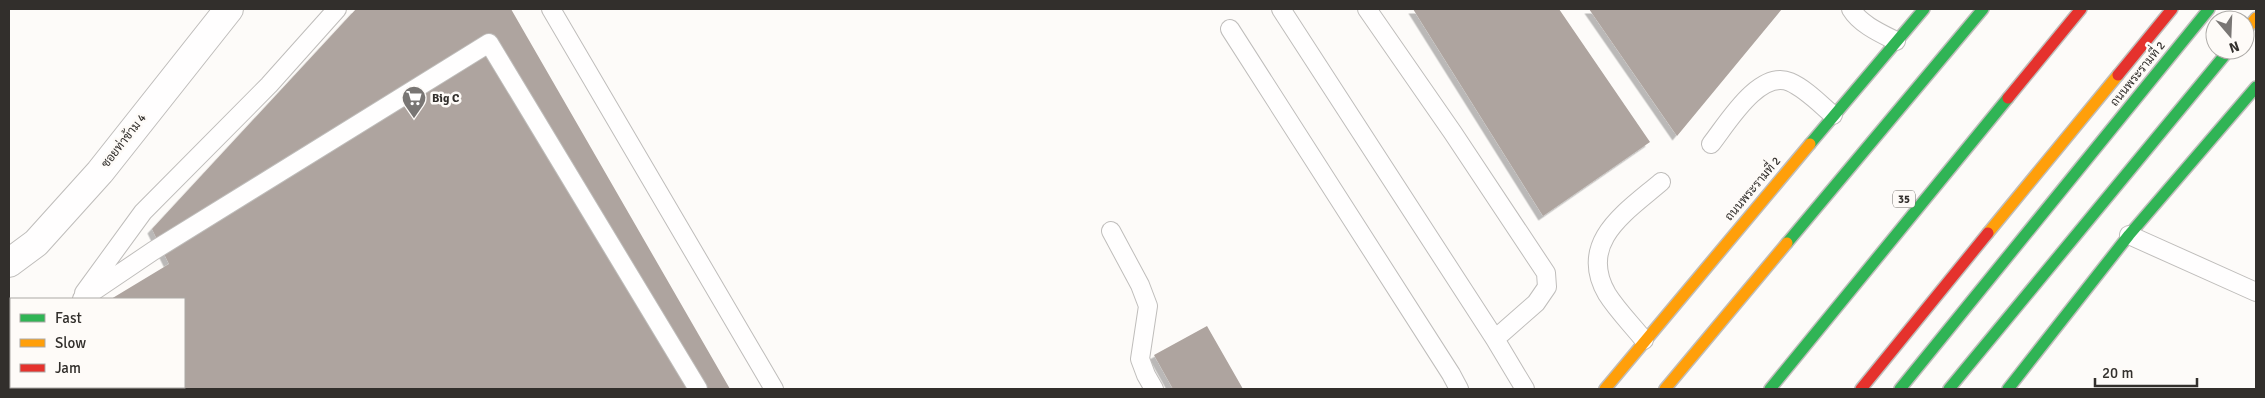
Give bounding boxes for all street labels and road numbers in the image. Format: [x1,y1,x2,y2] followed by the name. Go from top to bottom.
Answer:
[2104,36,2169,109] street label: ถนนพระรามที่ 2
[98,111,150,171] street label: ซอยท่าข้าม 4
[1719,151,1784,224] street label: ถนนพระรามที่ 2
[1893,190,1915,208] road number: 35

